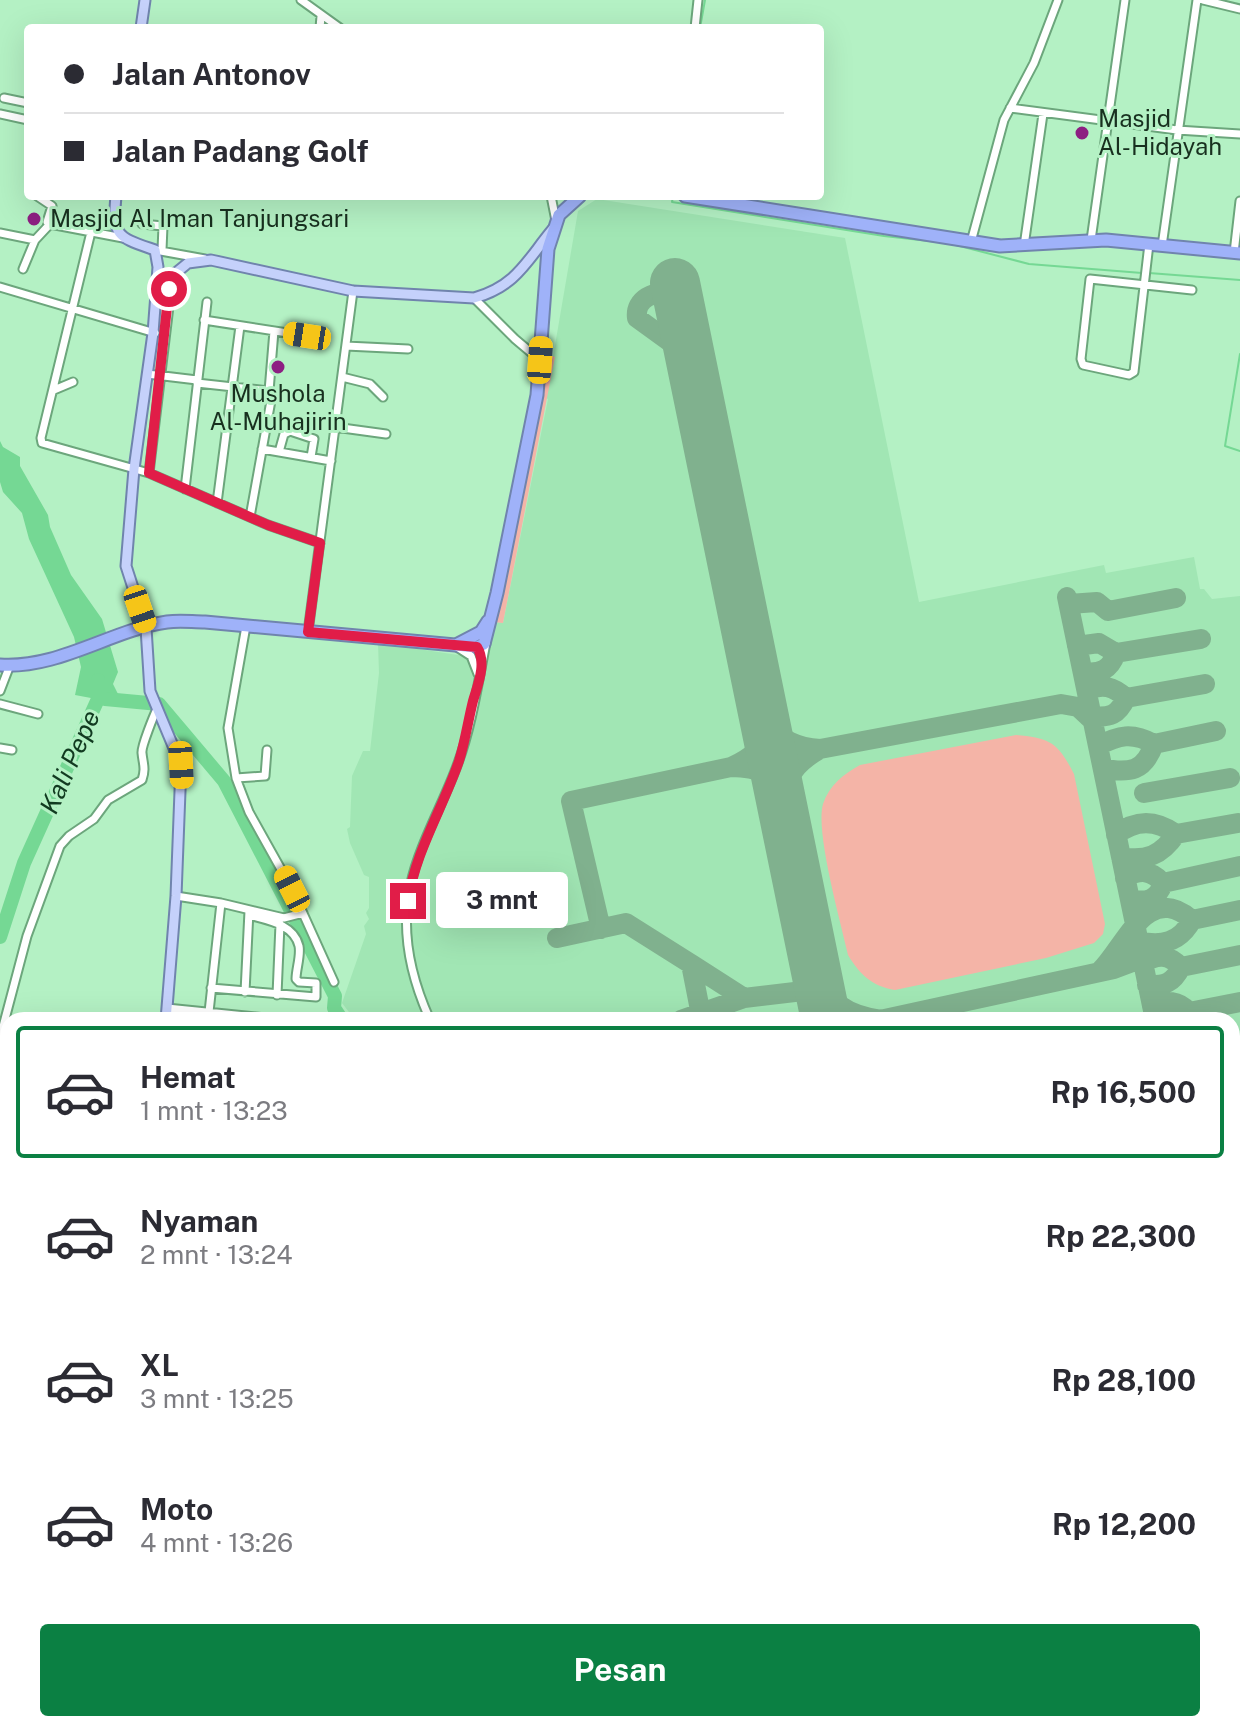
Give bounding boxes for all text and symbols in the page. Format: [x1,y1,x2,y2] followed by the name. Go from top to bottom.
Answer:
[112,56,311,92] text: Jalan Antonov
[1098,104,1222,160] place label: Masjid Al-Hidayah
[1073,124,1091,142] marker: Masjid Al-Hidayah
[112,133,368,169] text: Jalan Padang Golf
[50,204,349,232] place label: Masjid Al Iman Tanjungsari
[25,210,43,228] marker: Masjid Al Iman Tanjungsari
[151,271,187,307] route start
[281,320,333,352] car
[526,335,554,385] car
[269,358,287,376] marker: Mushola Al-Muhajirin
[209,379,347,435] place label: Mushola Al-Muhajirin
[121,582,159,636] car
[33,705,106,818] water label: Kali Pepe
[168,740,194,790] car
[270,862,314,916] car
[436,873,568,929] callout: 3 mnt
[390,883,426,919] route end
[466,884,538,915] text: 3 mnt
[44,1056,116,1128] icon: car
[140,1059,236,1095] text: Hemat
[1051,1074,1196,1110] text: Rp 16,500
[140,1095,288,1126] text: 1 mnt · 13:23
[44,1200,116,1272] icon: car
[140,1203,258,1239] text: Nyaman
[1045,1218,1196,1254] text: Rp 22,300
[140,1239,292,1270] text: 2 mnt · 13:24
[44,1344,116,1416] icon: car
[140,1347,179,1383] text: XL
[1051,1362,1196,1398] text: Rp 28,100
[140,1383,294,1414] text: 3 mnt · 13:25
[44,1488,116,1560] icon: car
[140,1491,213,1527] text: Moto
[1052,1506,1196,1542] text: Rp 12,200
[140,1527,293,1558] text: 4 mnt · 13:26
[40,1624,1200,1716] button: Pesan

